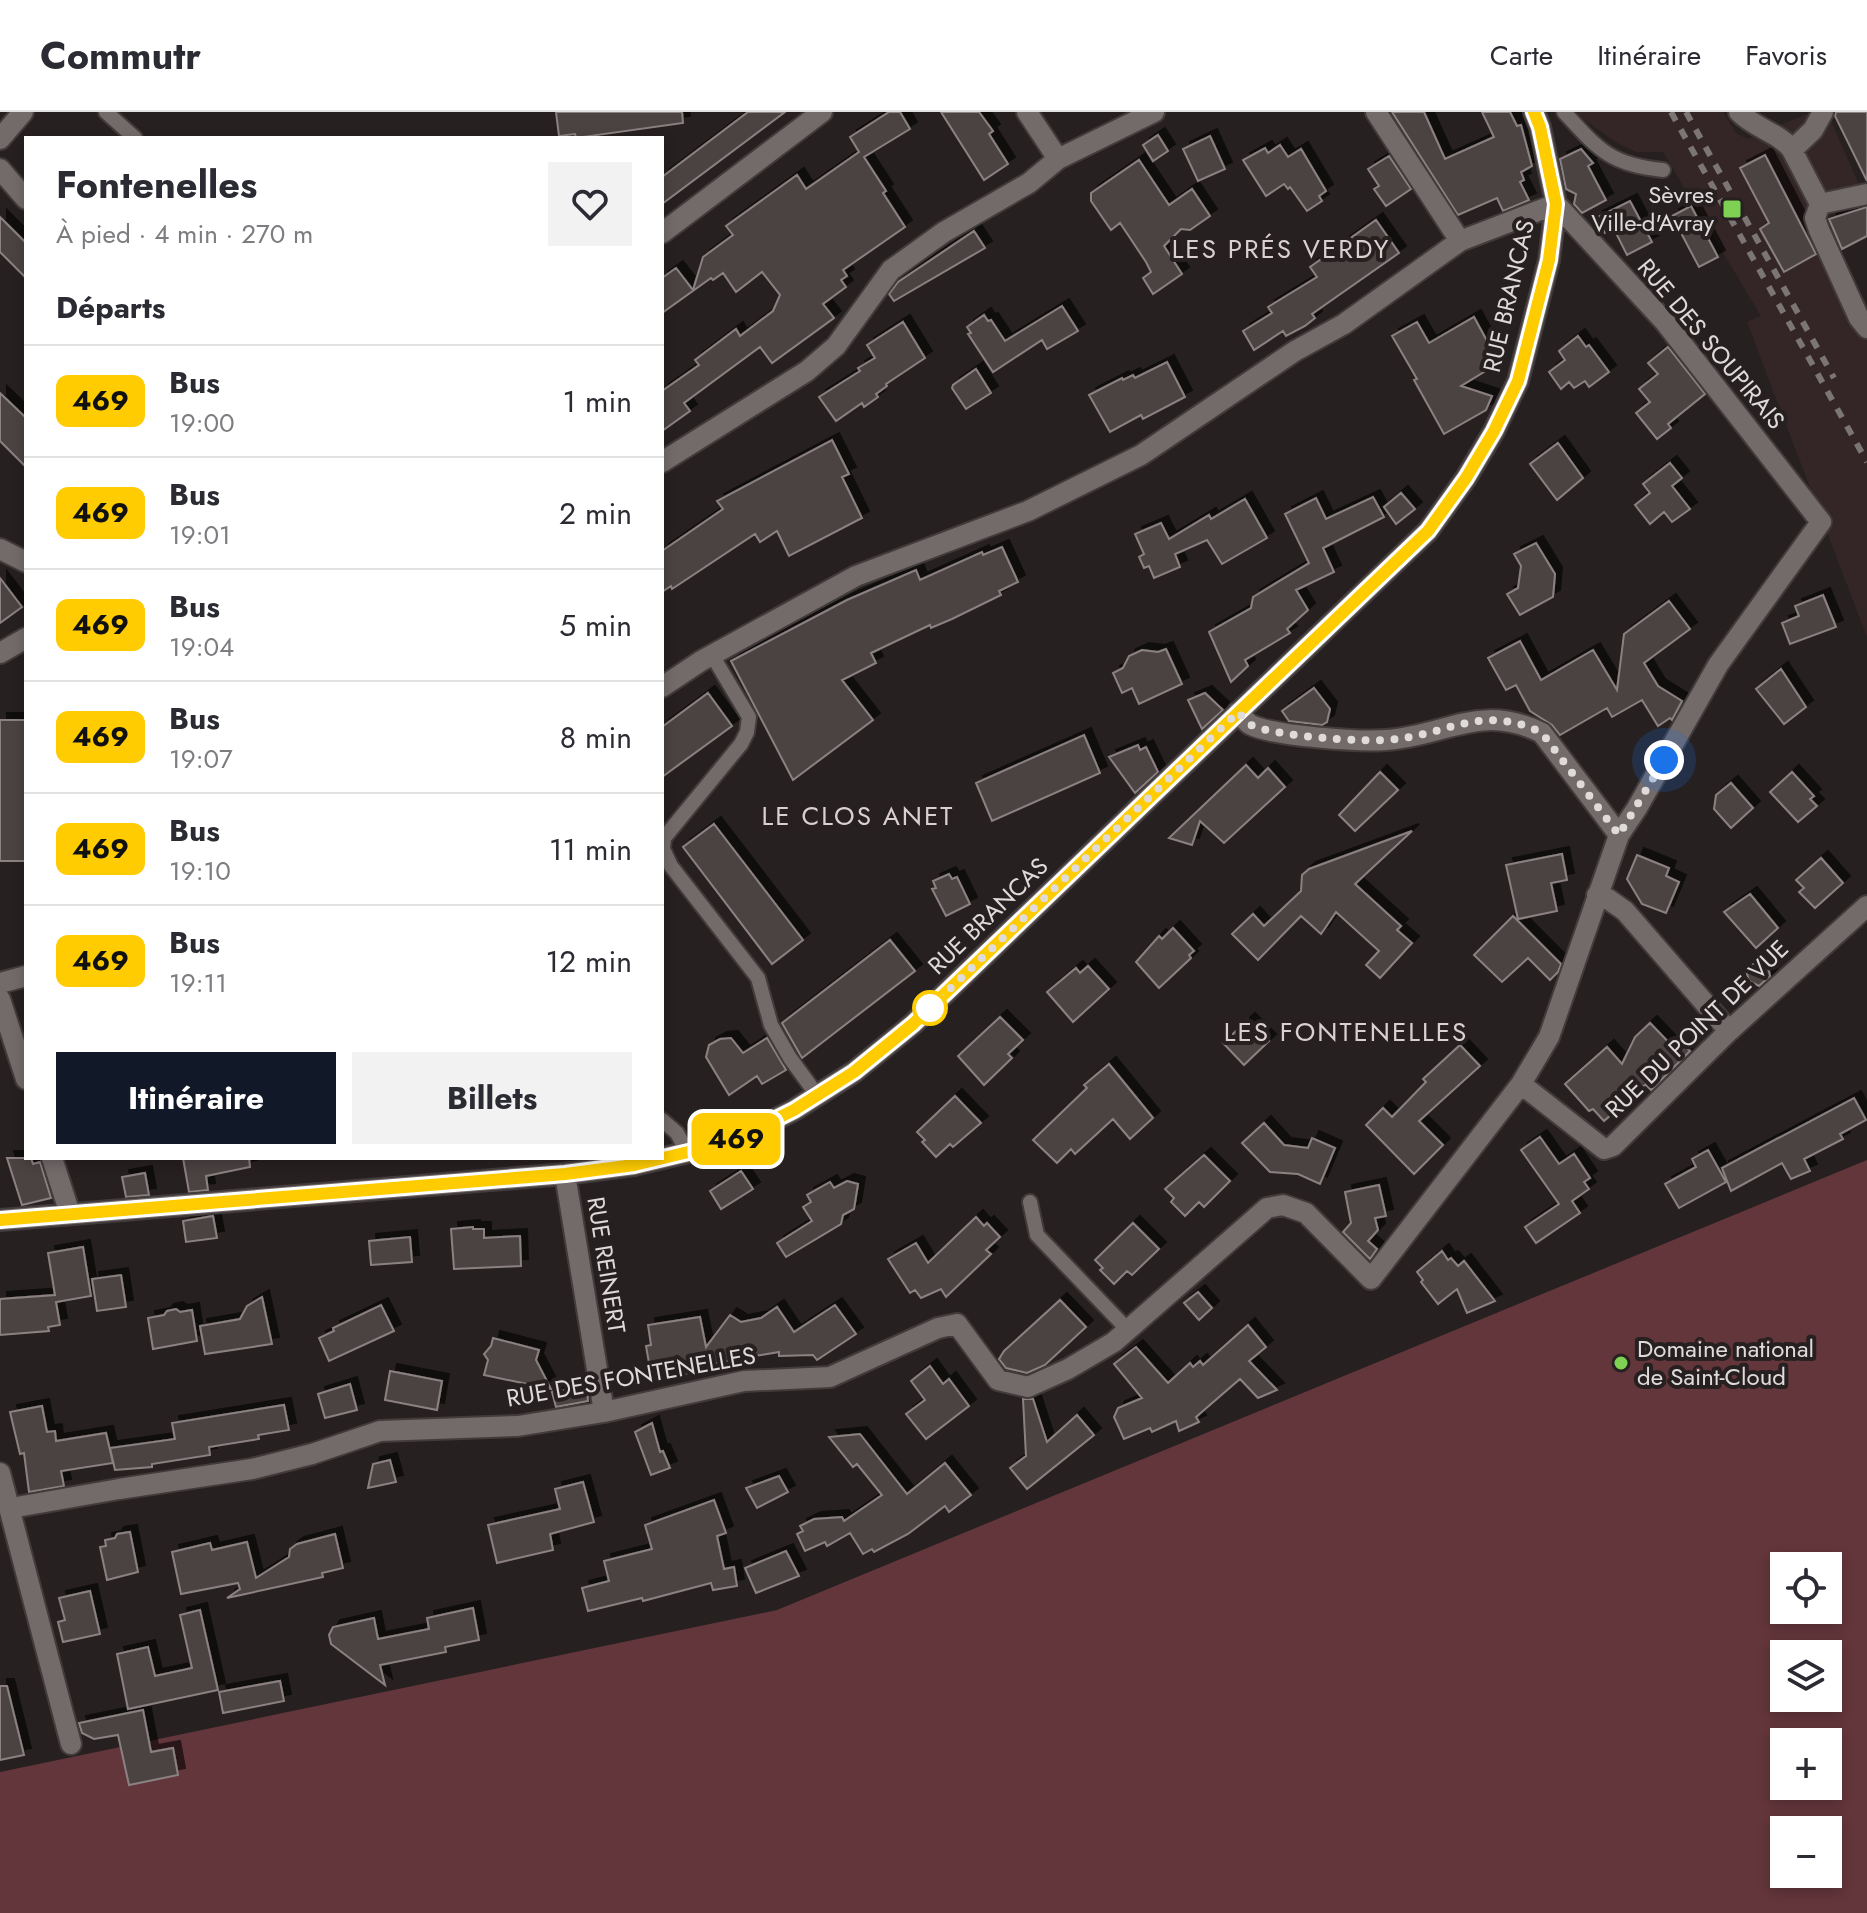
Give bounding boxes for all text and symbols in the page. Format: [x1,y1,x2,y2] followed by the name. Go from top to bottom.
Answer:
[40,28,201,83] text: Commutr
[1490,35,1553,76] text: Carte
[1597,35,1701,76] text: Itinéraire
[1745,35,1827,76] text: Favoris
[56,157,257,212] text: Fontenelles
[548,162,632,246] button: heart
[1591,177,1714,240] place label: Sèvres Ville-d'Avray
[1721,198,1743,220] marker: Sèvres Ville-d'Avray
[56,215,313,253] text: À pied · 4 min · 270 m
[1474,216,1543,375] street label: RUE BRANCAS
[1172,230,1390,268] district label: LES PRÉS VERDY
[1629,251,1793,437] street label: RUE DES SOUPIRAIS
[56,286,165,329] text: Départs
[169,361,220,404] text: Bus
[72,380,129,421] text: 469
[563,380,632,423] text: 1 min
[169,404,235,442] text: 19:00
[169,473,220,516] text: Bus
[72,492,129,533] text: 469
[559,492,632,535] text: 2 min
[169,516,231,554] text: 19:01
[169,585,220,628] text: Bus
[72,604,129,645] text: 469
[559,604,632,647] text: 5 min
[169,628,234,666] text: 19:04
[169,697,220,740] text: Bus
[72,716,129,757] text: 469
[560,716,632,759] text: 8 min
[169,740,233,778] text: 19:07
[1644,740,1684,780] your location
[762,797,954,835] district label: LE CLOS ANET
[169,809,220,852] text: Bus
[72,828,129,869] text: 469
[549,828,632,871] text: 11 min
[920,849,1056,982] street label: RUE BRANCAS
[169,852,231,890] text: 19:10
[169,921,220,964] text: Bus
[1597,932,1796,1126] street label: RUE DU POINT DE VUE
[72,940,129,981] text: 469
[545,940,632,983] text: 12 min
[169,964,227,1002] text: 19:11
[913,991,947,1025] unlabelled marker
[1224,1013,1468,1051] district label: LES FONTENELLES
[56,1052,336,1144] button: Itinéraire
[352,1052,632,1144] button: Billets
[690,1113,782,1165] line badge: 469
[707,1118,765,1159] text: 469
[578,1194,635,1336] street label: RUE REINERT
[1637,1331,1814,1394] place label: Domaine national de Saint-Cloud
[504,1337,758,1416] street label: RUE DES FONTENELLES
[1612,1354,1630,1372] marker: Domaine national de Saint-Cloud
[1770,1552,1842,1888] map controls
[1770,1552,1842,1624] button: locate
[1770,1640,1842,1712] button: layers
[1770,1728,1842,1800] button: +
[1770,1816,1842,1888] button: −

